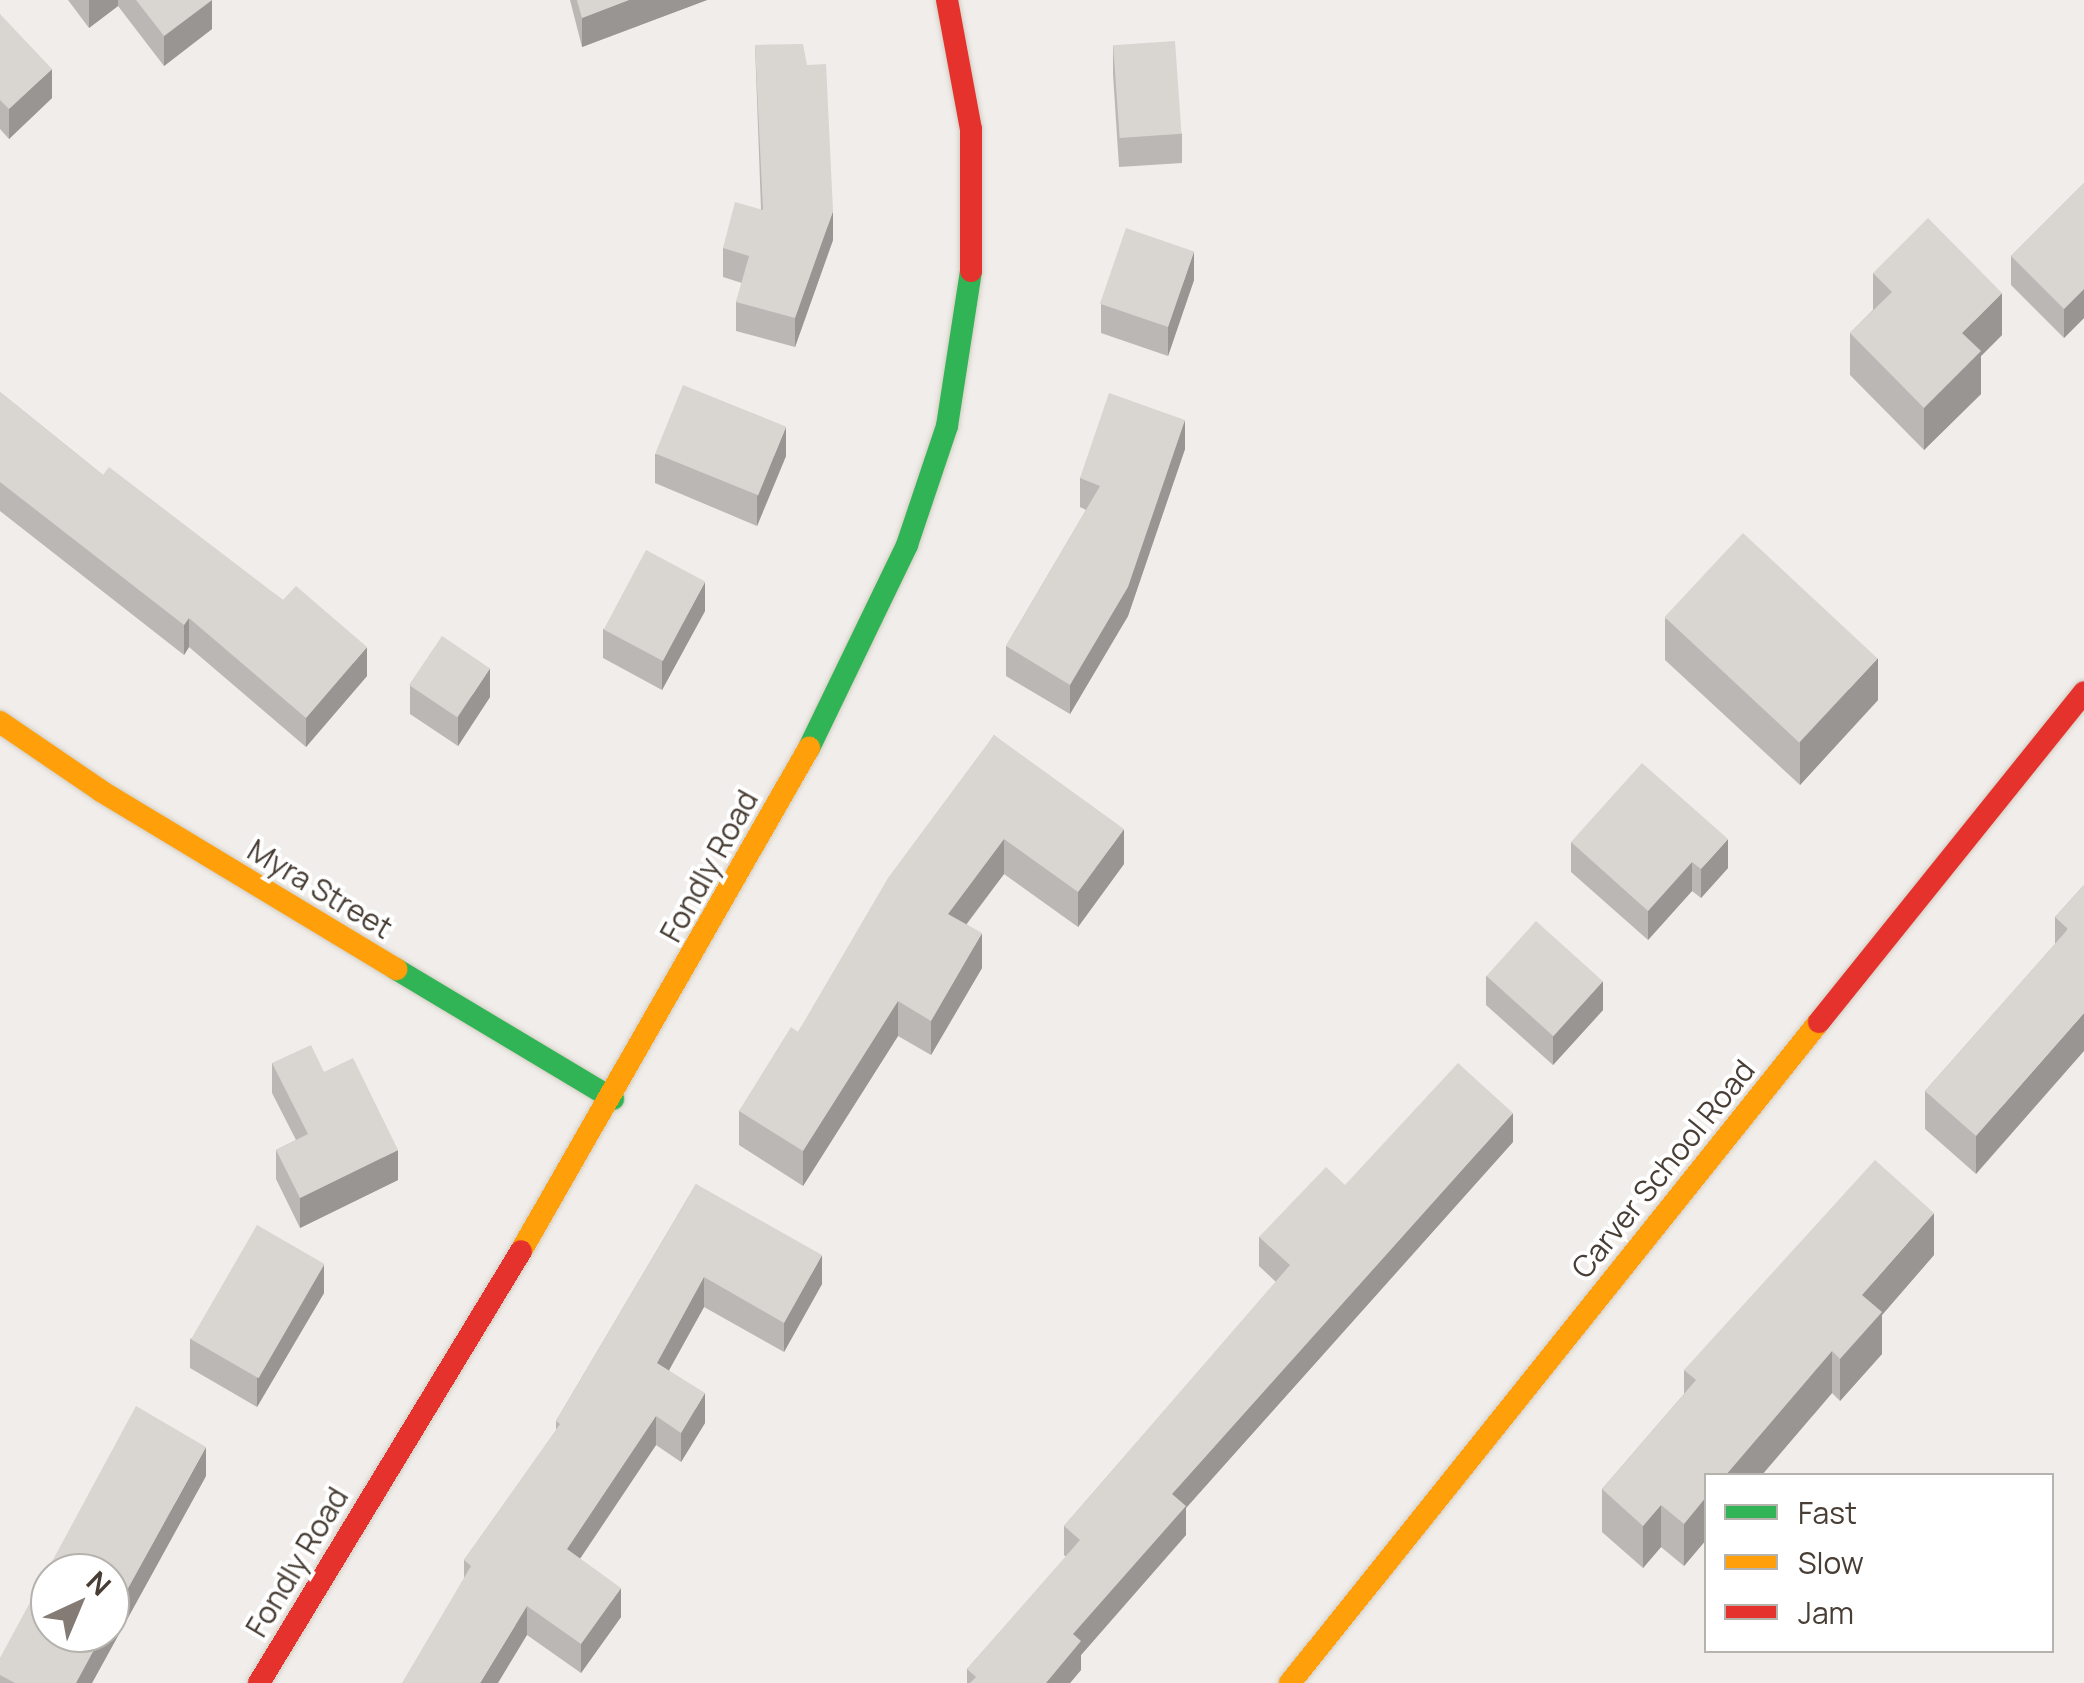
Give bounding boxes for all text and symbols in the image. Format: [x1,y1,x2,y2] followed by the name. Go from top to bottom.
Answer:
[653,784,765,948] street label: Fondly Road
[241,832,399,946] street label: Myra Street
[1564,1053,1762,1285] street label: Carver School Road
[1704,1473,2054,1653] legend
[238,1481,356,1643] street label: Fondly Road
[1798,1492,1857,1533] text: Fast
[1798,1542,1864,1583] text: Slow
[30,1553,130,1653] north arrow
[79,1562,120,1604] text: N
[1798,1592,1854,1633] text: Jam

